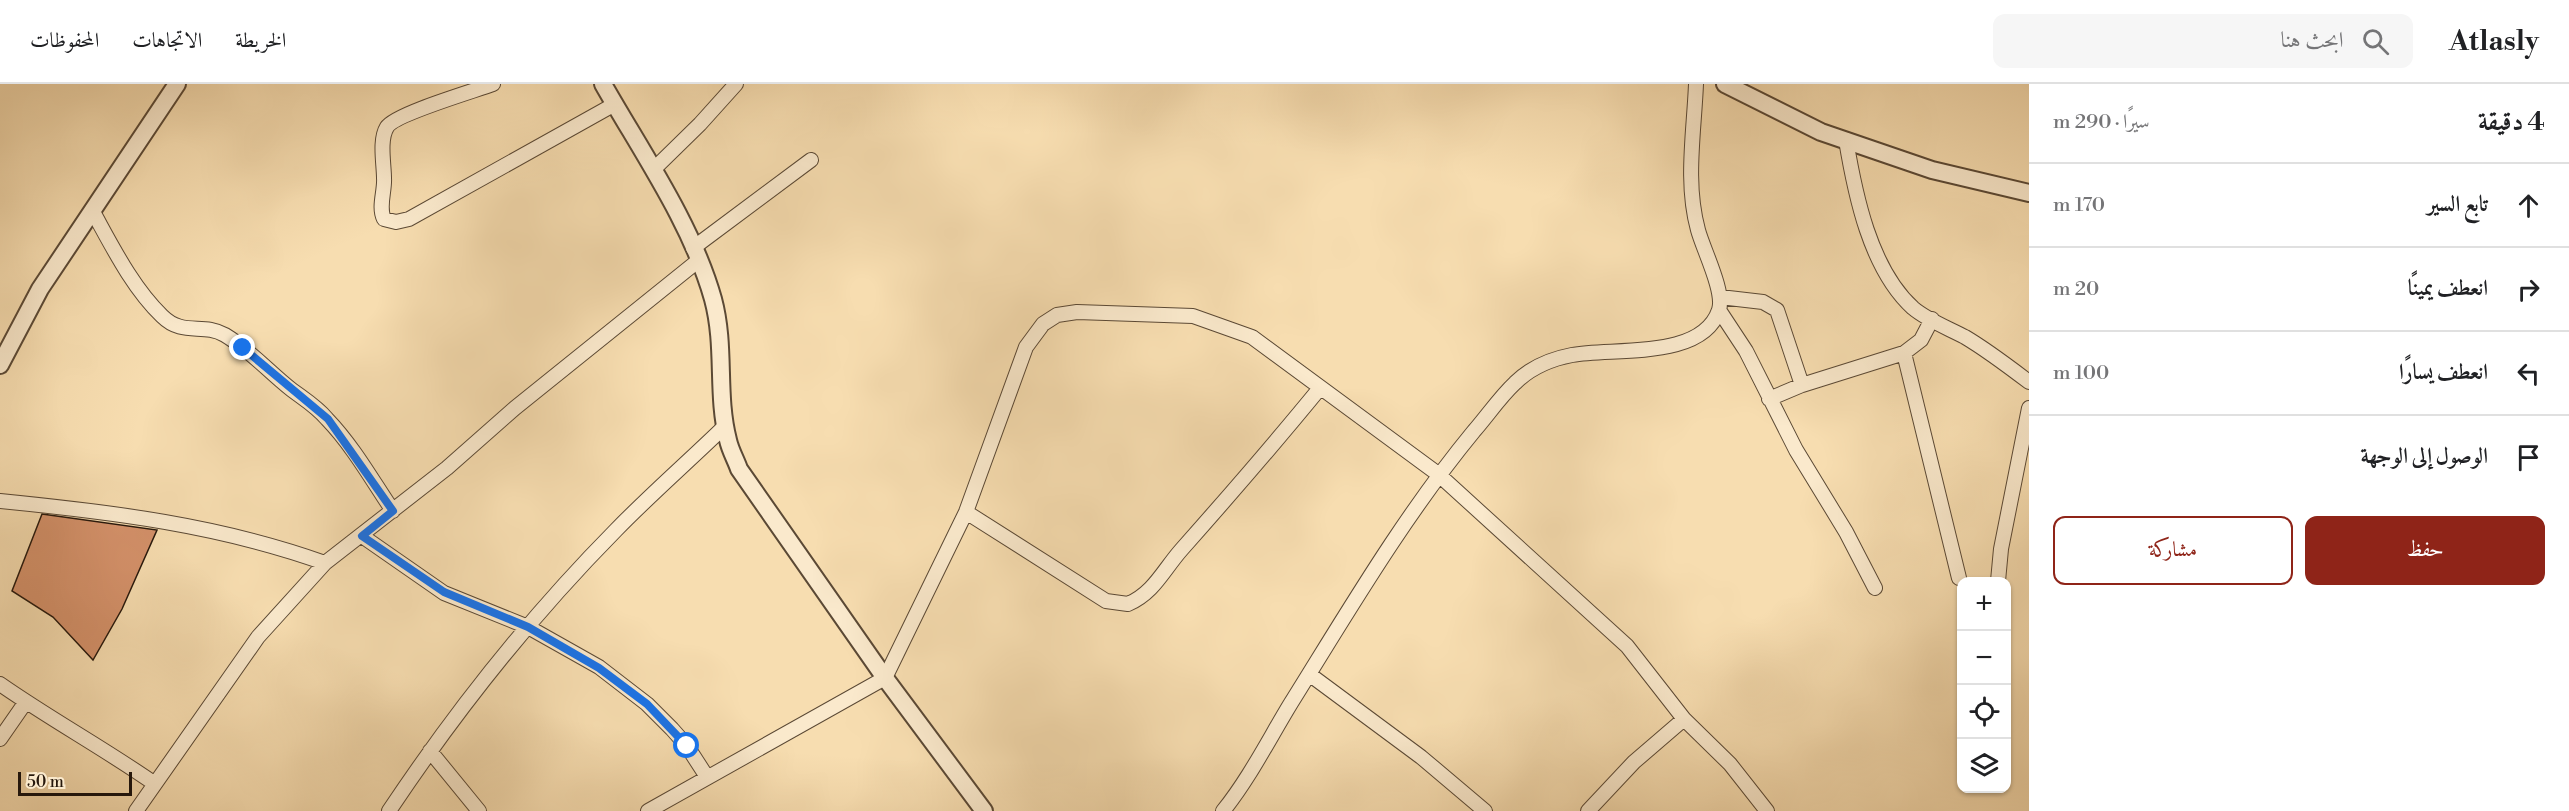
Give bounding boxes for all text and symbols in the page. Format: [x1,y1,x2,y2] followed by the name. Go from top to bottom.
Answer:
[1993,14,2413,68] search box
[2449,24,2539,59] text: Atlasly
[2359,25,2392,58] icon: search
[2280,27,2344,54] text: ابحث هنا
[30,28,99,54] text: المحفوظات
[132,28,202,54] text: الاتجاهات
[235,28,286,54] text: الخريطة
[2478,106,2545,138] text: 4 دقيقة
[2053,110,2150,135] text: سيرًا · 290 m
[2512,189,2545,222] icon: ahead
[2427,191,2488,218] text: تابع السير
[2053,193,2105,218] text: 170 m
[2512,273,2545,306] icon: right
[2408,275,2488,302] text: انعطف يمينًا
[2053,277,2099,302] text: 20 m
[229,334,255,360] route end
[2512,357,2545,390] icon: left
[2399,359,2488,386] text: انعطف يسارًا
[2053,361,2109,386] text: 100 m
[2512,441,2545,474] icon: arrive
[2360,443,2488,470] text: الوصول إلى الوجهة
[2053,516,2293,585] button: مشاركة
[2305,516,2545,585] button: حفظ
[1957,577,2011,793] map controls
[1957,577,2011,631] button: +
[1957,631,2011,685] button: −
[1957,685,2011,739] button: locate
[673,732,699,758] route start
[1957,739,2011,793] button: layers
[18,769,132,796] scale bar
[27,772,64,792] text: 50 m

